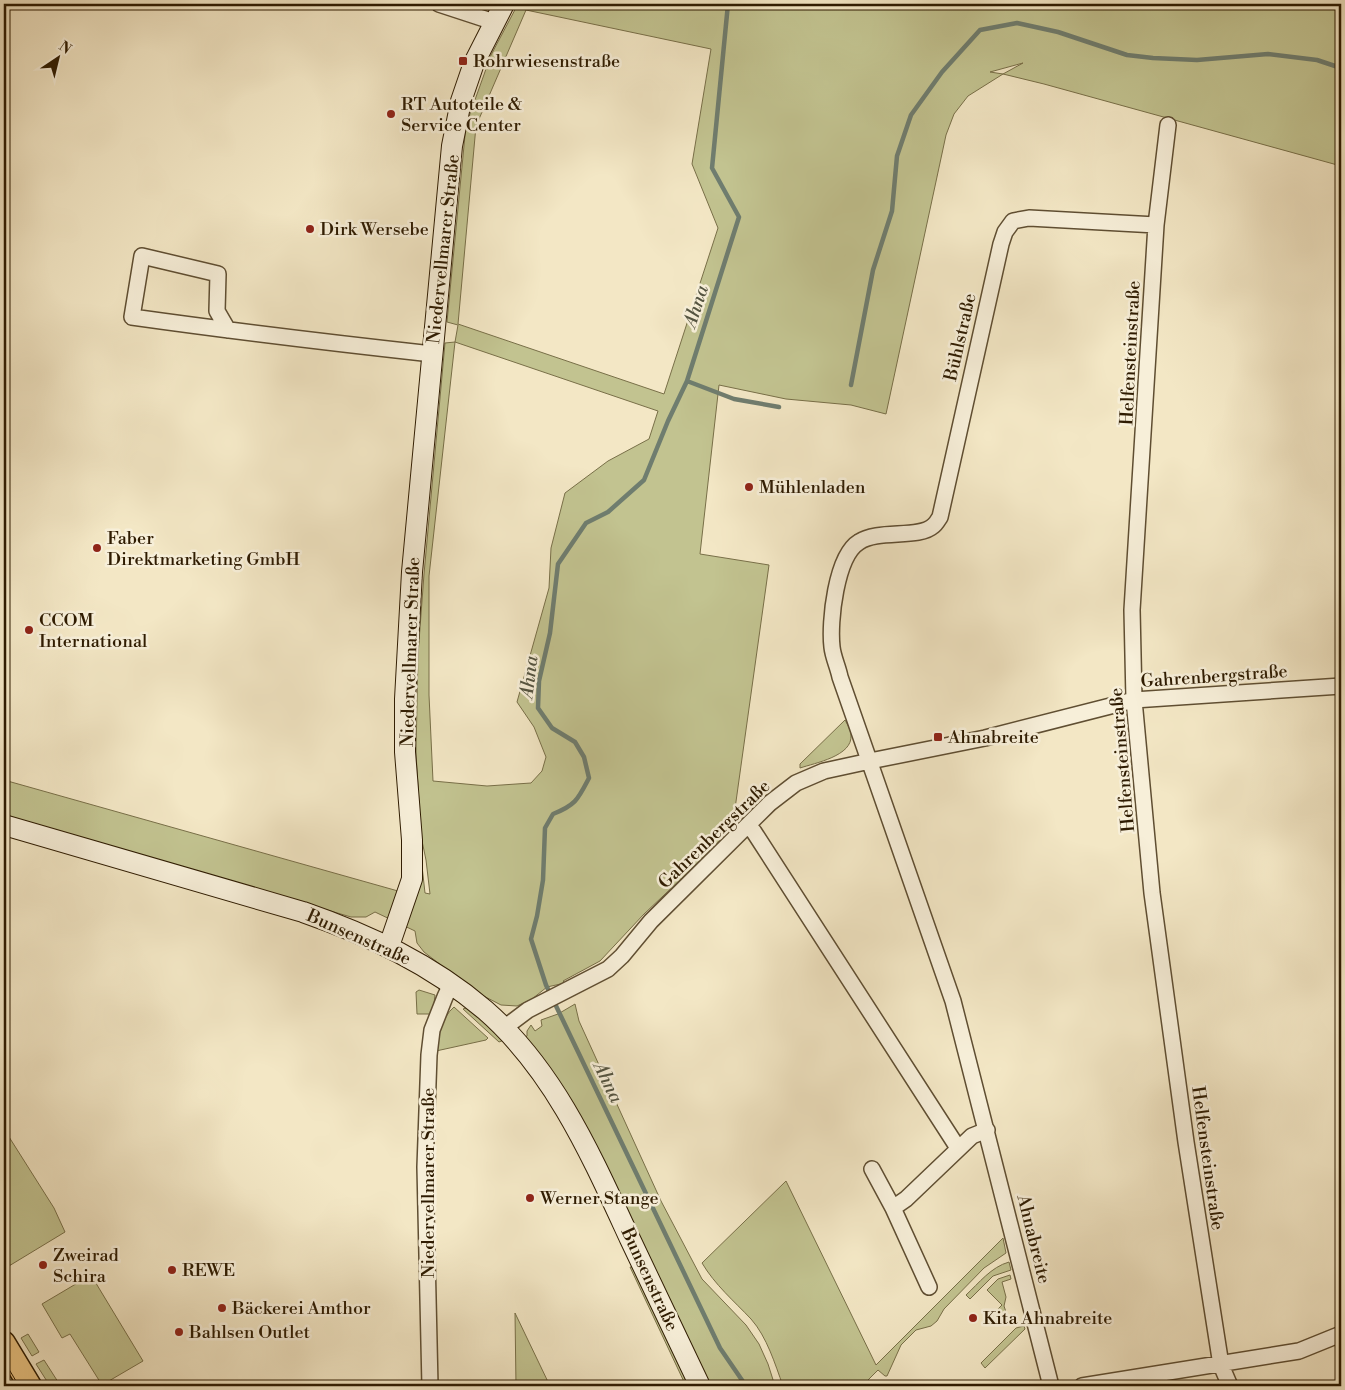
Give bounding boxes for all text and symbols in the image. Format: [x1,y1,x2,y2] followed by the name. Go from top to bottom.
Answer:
[32,32,82,82] north arrow
[55,38,75,59] text: N
[473,50,620,73] place label: Rohrwiesenstraße
[457,55,469,67] marker: Rohrwiesenstraße
[401,93,523,137] place label: RT Autoteile & Service Center
[385,108,397,120] marker: RT Autoteile & Service Center
[422,153,465,345] street label: Niedervellmarer Straße
[320,218,429,241] place label: Dirk Wersebe
[304,223,316,235] marker: Dirk Wersebe
[1115,280,1146,426] street label: Helfensteinstraße
[677,282,714,332] water label: Ahna
[939,291,982,384] street label: Bühlstraße
[759,476,866,499] place label: Mühlenladen
[743,481,755,493] marker: Mühlenladen
[107,527,301,571] place label: Faber Direktmarketing GmbH
[91,542,103,554] marker: Faber Direktmarketing GmbH
[396,556,425,748] street label: Niedervellmarer Straße
[39,609,148,653] place label: CCOM International
[23,624,35,636] marker: CCOM International
[514,654,544,702] water label: Ahna
[1140,660,1288,693] street label: Gahrenbergstraße
[1105,687,1140,833] street label: Helfensteinstraße
[947,726,1039,749] place label: Ahnabreite
[932,731,944,743] marker: Ahnabreite
[653,775,775,894] street label: Gahrenbergstraße
[302,904,415,971] street label: Bunsenstraße
[587,1056,628,1107] water label: Ahna
[1186,1085,1229,1232] street label: Helfensteinstraße
[417,1088,440,1278] street label: Niedervellmarer Straße
[539,1187,659,1210] place label: Werner Stange
[1011,1191,1056,1286] street label: Ahnabreite
[524,1192,536,1204] marker: Werner Stange
[615,1223,684,1335] street label: Bunsenstraße
[53,1244,120,1288] place label: Zweirad Schira
[37,1259,49,1271] marker: Zweirad Schira
[182,1259,235,1282] place label: REWE
[166,1264,178,1276] marker: REWE
[231,1297,371,1320] place label: Bäckerei Amthor
[216,1302,228,1314] marker: Bäckerei Amthor
[983,1307,1112,1330] place label: Kita Ahnabreite
[967,1312,979,1324] marker: Kita Ahnabreite
[188,1321,311,1344] place label: Bahlsen Outlet
[173,1326,185,1338] marker: Bahlsen Outlet

